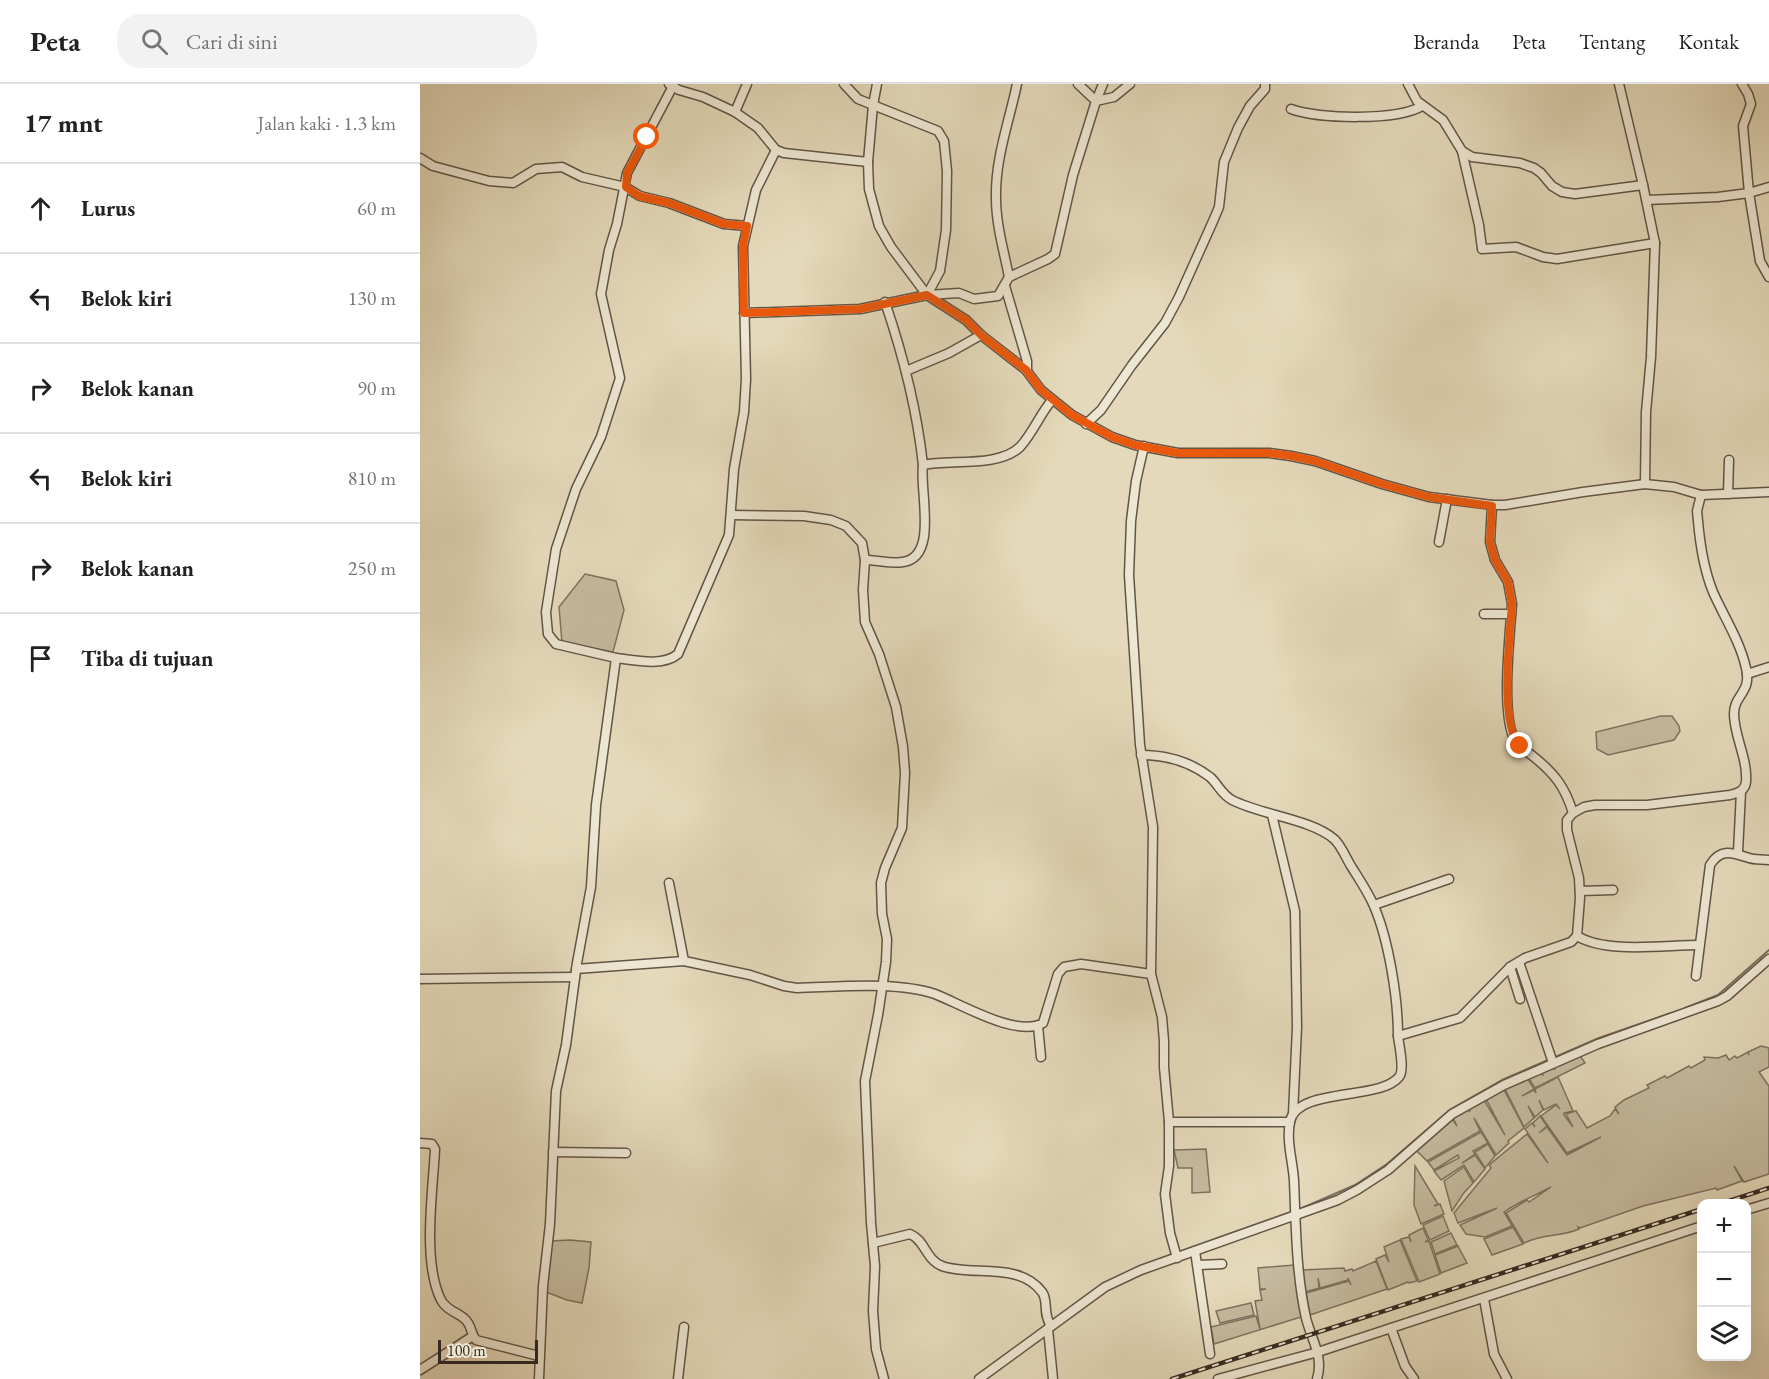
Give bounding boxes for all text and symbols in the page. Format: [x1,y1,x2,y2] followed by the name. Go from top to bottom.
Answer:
[117,14,537,68] search box
[30,23,81,59] text: Peta
[138,25,171,58] icon: search
[186,27,278,56] text: Cari di sini
[1413,28,1479,55] text: Beranda
[1512,28,1546,55] text: Peta
[1579,28,1645,55] text: Tentang
[1678,28,1739,55] text: Kontak
[24,106,103,140] text: 17 mnt
[258,110,396,136] text: Jalan kaki · 1.3 km
[633,123,659,149] route start
[24,192,57,225] icon: ahead
[81,194,135,223] text: Lurus
[357,195,396,221] text: 60 m
[24,282,57,315] icon: left
[81,284,172,313] text: Belok kiri
[348,285,396,311] text: 130 m
[24,372,57,405] icon: right
[81,374,194,403] text: Belok kanan
[357,375,396,401] text: 90 m
[24,462,57,495] icon: left
[81,464,172,493] text: Belok kiri
[348,465,396,491] text: 810 m
[24,552,57,585] icon: right
[81,554,194,583] text: Belok kanan
[348,555,396,581] text: 250 m
[24,642,57,675] icon: arrive
[81,644,213,673] text: Tiba di tujuan
[1506,732,1532,758] route end
[1697,1199,1751,1361] map controls
[1697,1199,1751,1253] button: +
[1697,1253,1751,1307] button: −
[1697,1307,1751,1361] button: layers
[438,1337,538,1364] scale bar
[447,1340,486,1361] text: 100 m

